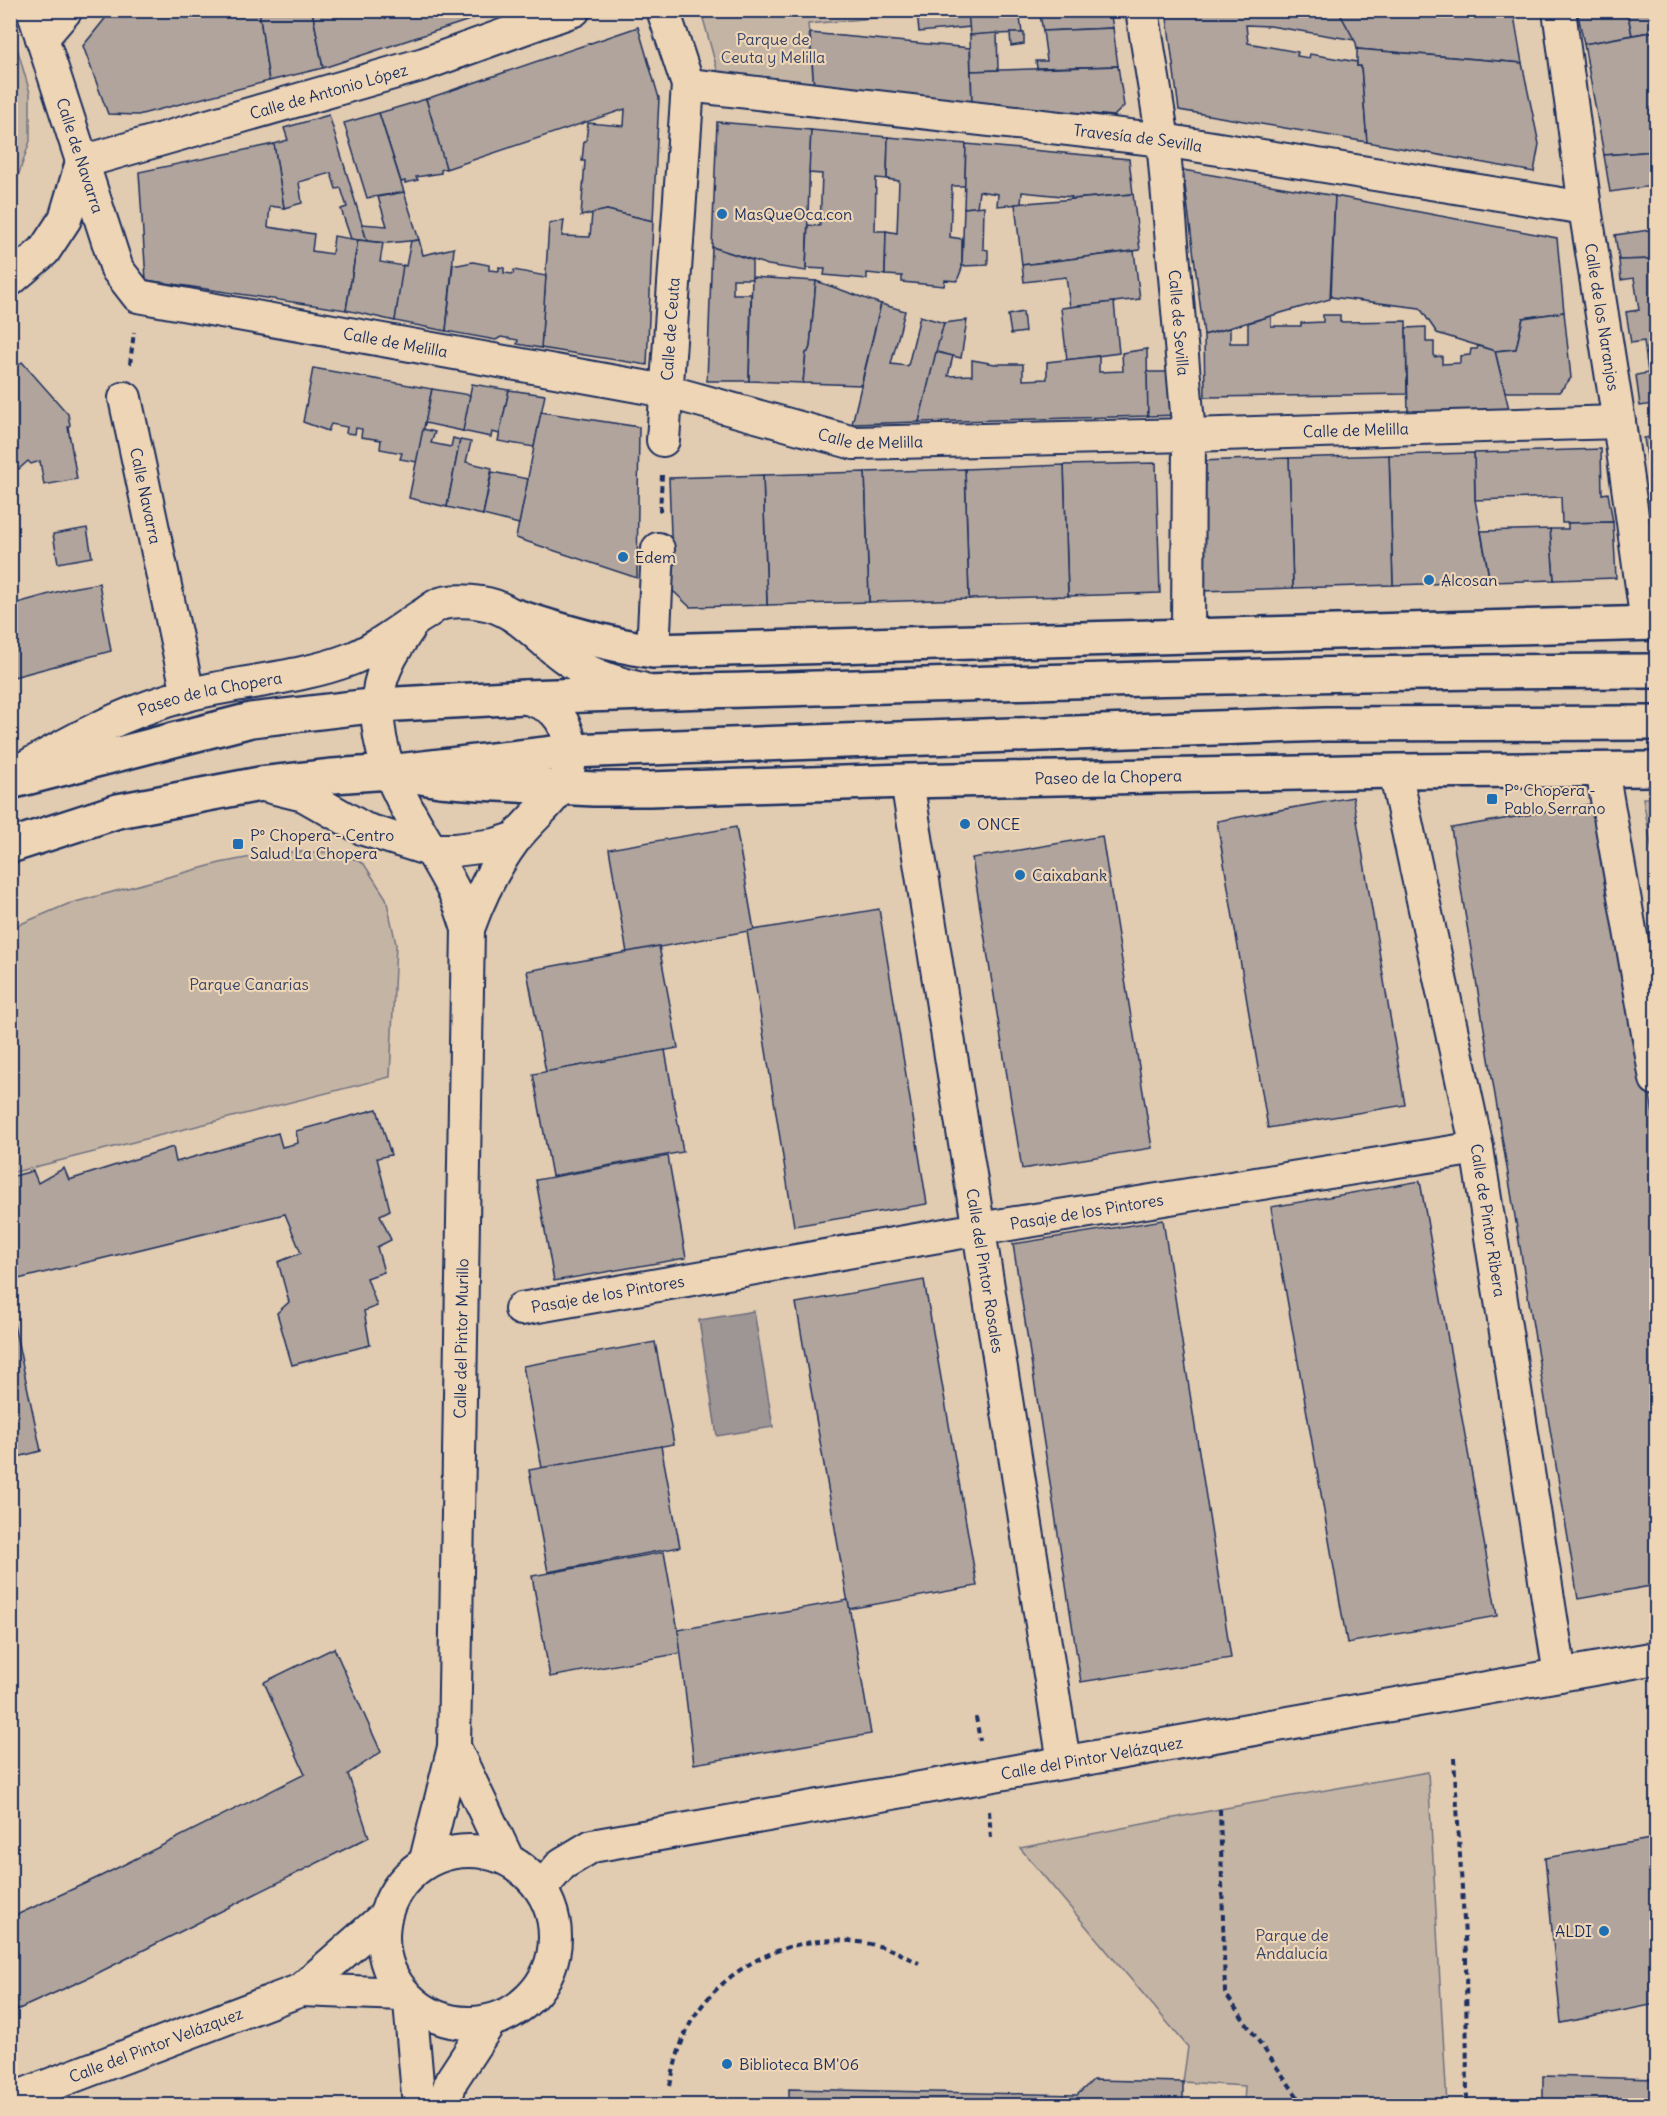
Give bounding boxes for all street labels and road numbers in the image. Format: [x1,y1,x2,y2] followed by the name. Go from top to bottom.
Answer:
[247,59,410,123] street label: Calle de Antonio López
[52,95,108,216] street label: Calle de Navarra
[1072,120,1204,156] street label: Travesía de Sevilla
[1581,242,1624,392] street label: Calle de los Naranjos
[1164,269,1194,376] street label: Calle de Sevilla
[656,277,684,381] street label: Calle de Ceuta
[341,323,449,362] street label: Calle de Melilla
[1303,418,1409,442] street label: Calle de Melilla
[816,423,923,453] street label: Calle de Melilla
[126,446,166,546] street label: Calle Navarra
[135,667,283,720] street label: Paseo de la Chopera
[1034,765,1182,788] street label: Paseo de la Chopera
[1466,1142,1510,1298] street label: Calle de Pintor Ribera
[962,1187,1008,1355] street label: Calle del Pintor Rosales
[1009,1189,1165,1234] street label: Pasaje de los Pintores
[450,1258,472,1419] street label: Calle del Pintor Murillo
[530,1271,686,1317] street label: Pasaje de los Pintores
[999,1732,1185,1784] street label: Calle del Pintor Velázquez
[66,2003,246,2087] street label: Calle del Pintor Velázquez

